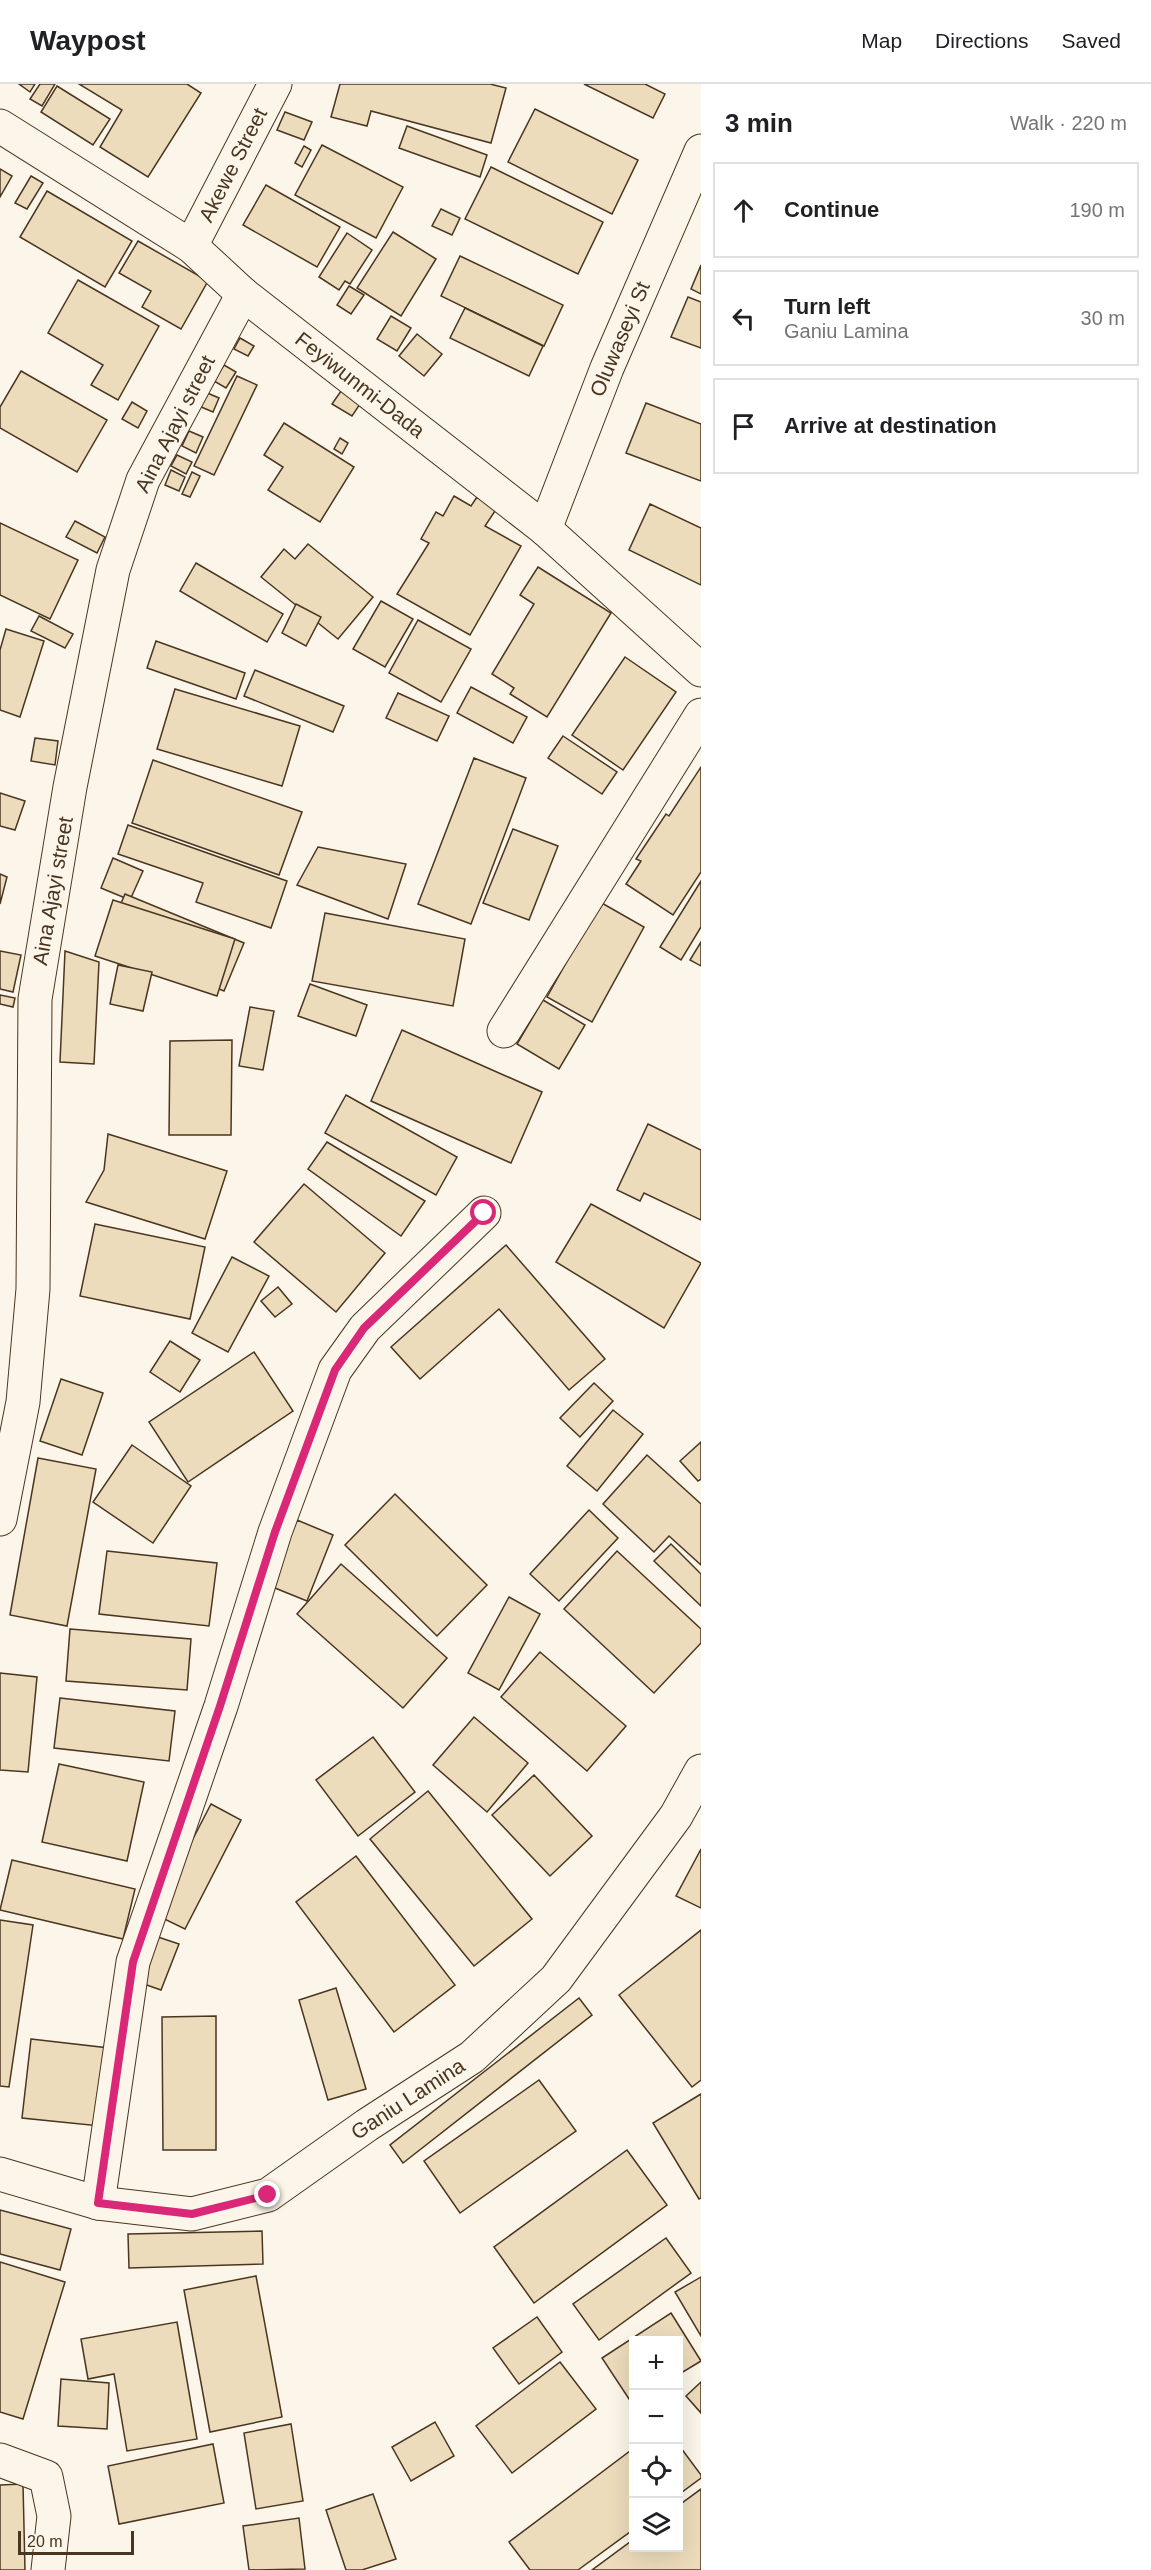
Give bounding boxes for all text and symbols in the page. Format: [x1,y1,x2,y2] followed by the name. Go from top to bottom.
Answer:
[30,25,146,56] text: Waypost
[861,29,902,52] text: Map
[935,29,1028,52] text: Directions
[1061,29,1121,52] text: Saved
[194,104,271,226] street label: Akewe Street
[725,108,793,138] text: 3 min
[1010,112,1127,134] text: Walk · 220 m
[727,194,760,227] icon: ahead
[784,197,879,222] text: Continue
[1069,199,1125,221] text: 190 m
[585,278,654,400] street label: Oluwaseyi St
[784,294,870,319] text: Turn left
[727,302,760,335] icon: left
[1081,307,1125,329] text: 30 m
[784,320,909,342] text: Ganiu Lamina
[291,327,430,442] street label: Feyiwunmi-Dada
[130,351,219,496] street label: Aina Ajayi street
[727,410,760,443] icon: arrive
[784,413,997,438] text: Arrive at destination
[28,815,77,967] street label: Aina Ajayi street
[470,1199,496,1225] route start
[347,2053,469,2144] street label: Ganiu Lamina
[254,2181,280,2207] route end
[629,2336,683,2552] map controls
[629,2336,683,2390] button: +
[629,2390,683,2444] button: −
[629,2444,683,2498] button: locate
[629,2498,683,2552] button: layers
[18,2528,134,2556] scale bar
[27,2533,63,2550] text: 20 m

